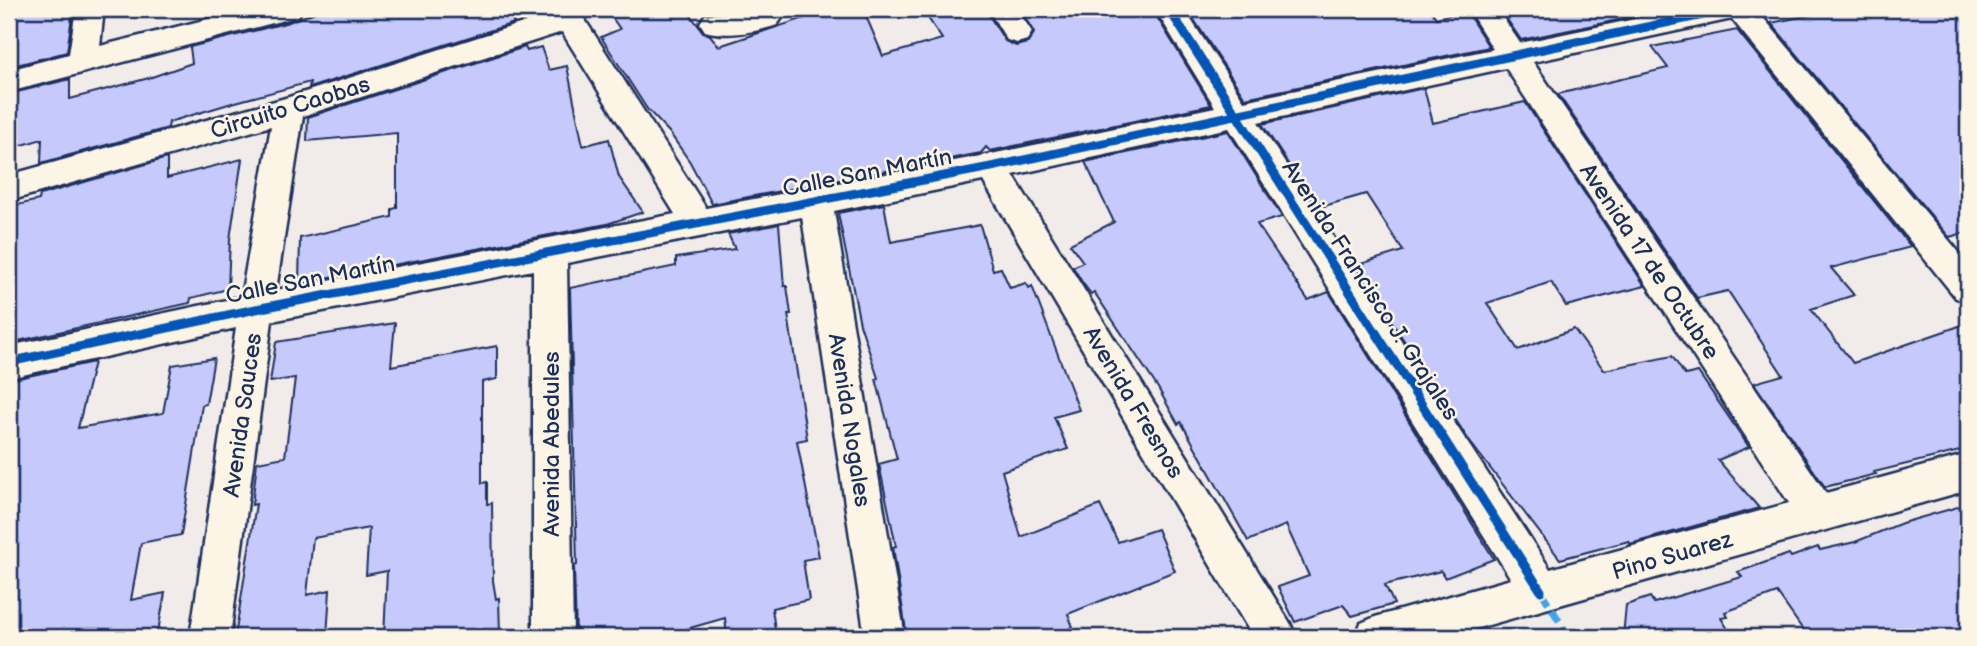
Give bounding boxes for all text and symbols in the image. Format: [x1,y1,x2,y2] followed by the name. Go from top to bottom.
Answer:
[207,70,373,146] street label: Circuito Caobas
[780,143,954,203] street label: Calle San Martín
[1276,155,1465,426] street label: Avenida Francisco J. Grajales
[1573,158,1725,365] street label: Avenida 17 de Octubre
[223,250,397,310] street label: Calle San Martín
[1077,321,1190,484] street label: Avenida Fresnos
[218,331,268,499] street label: Avenida Sauces
[821,331,877,509] street label: Avenida Nogales
[538,351,566,537] street label: Avenida Abedules
[1609,525,1737,586] street label: Pino Suarez

